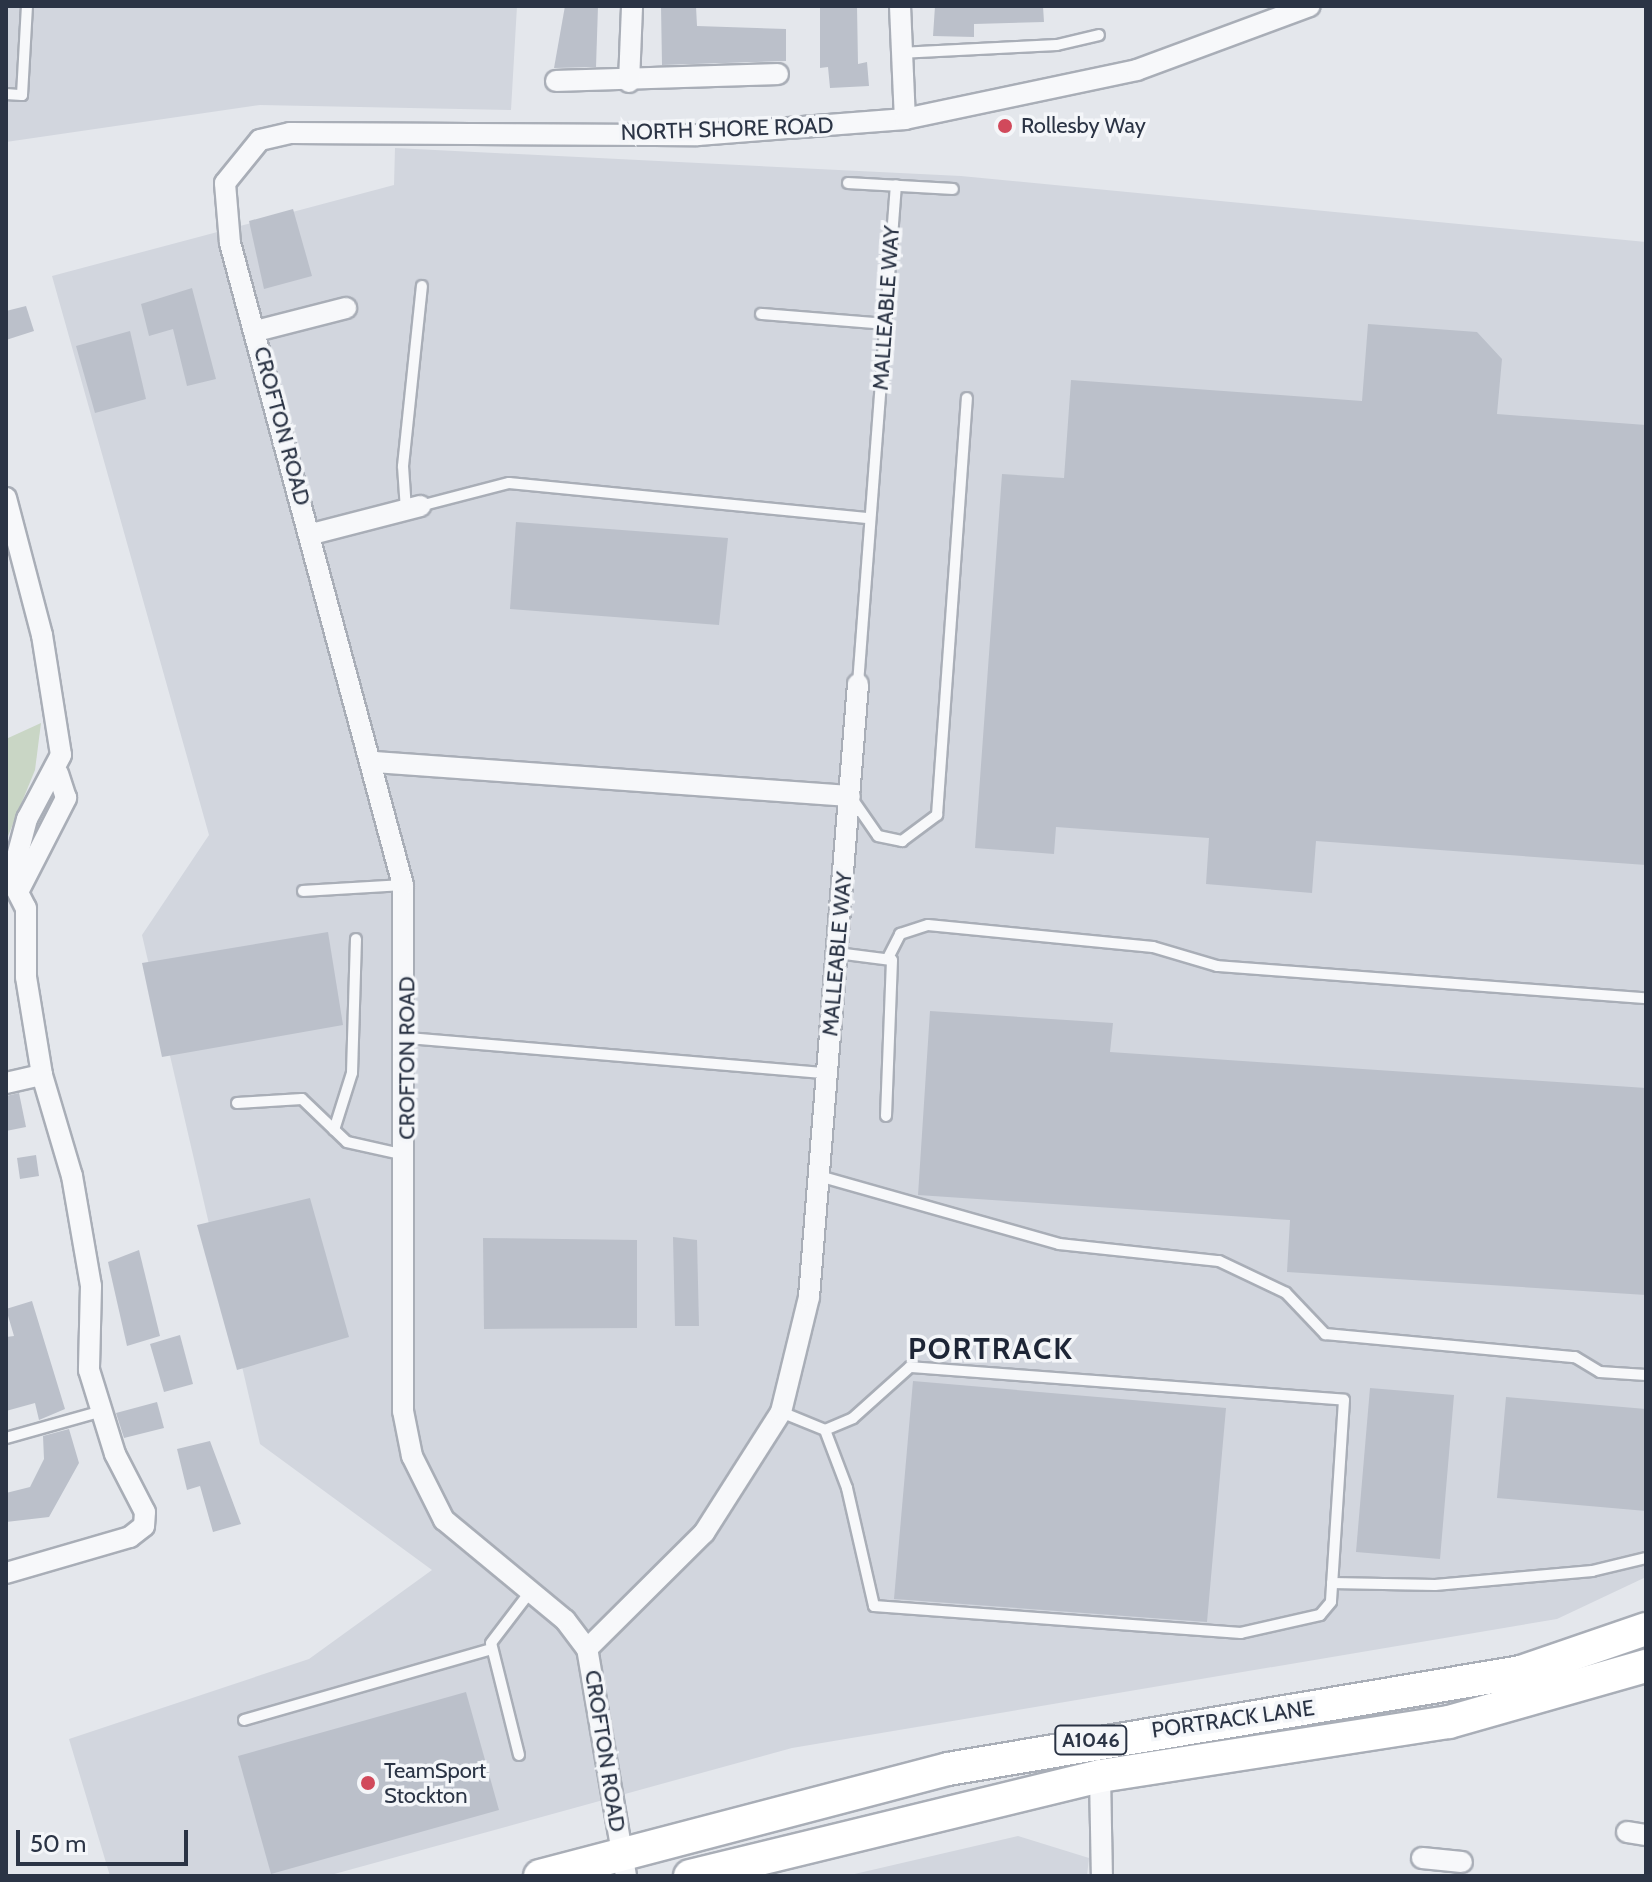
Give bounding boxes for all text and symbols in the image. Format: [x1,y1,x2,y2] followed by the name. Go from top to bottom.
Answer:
[620,112,834,146] street label: NORTH SHORE ROAD
[1021,113,1146,139] place label: Rollesby Way
[996,117,1014,135] marker: Rollesby Way
[867,225,905,391] street label: MALLEABLE WAY
[248,344,316,508] street label: CROFTON ROAD
[817,871,857,1037] street label: MALLEABLE WAY
[394,976,420,1140] street label: CROFTON ROAD
[908,1331,1074,1367] district label: PORTRACK
[579,1668,631,1834] street label: CROFTON ROAD
[1150,1695,1316,1743] street label: PORTRACK LANE
[1053,1724,1129,1756] road number: A1046
[384,1757,486,1808] place label: TeamSport Stockton
[359,1774,377,1792] marker: TeamSport Stockton
[20,1814,192,1864] scale bar
[30,1829,86,1858] text: 50 m

